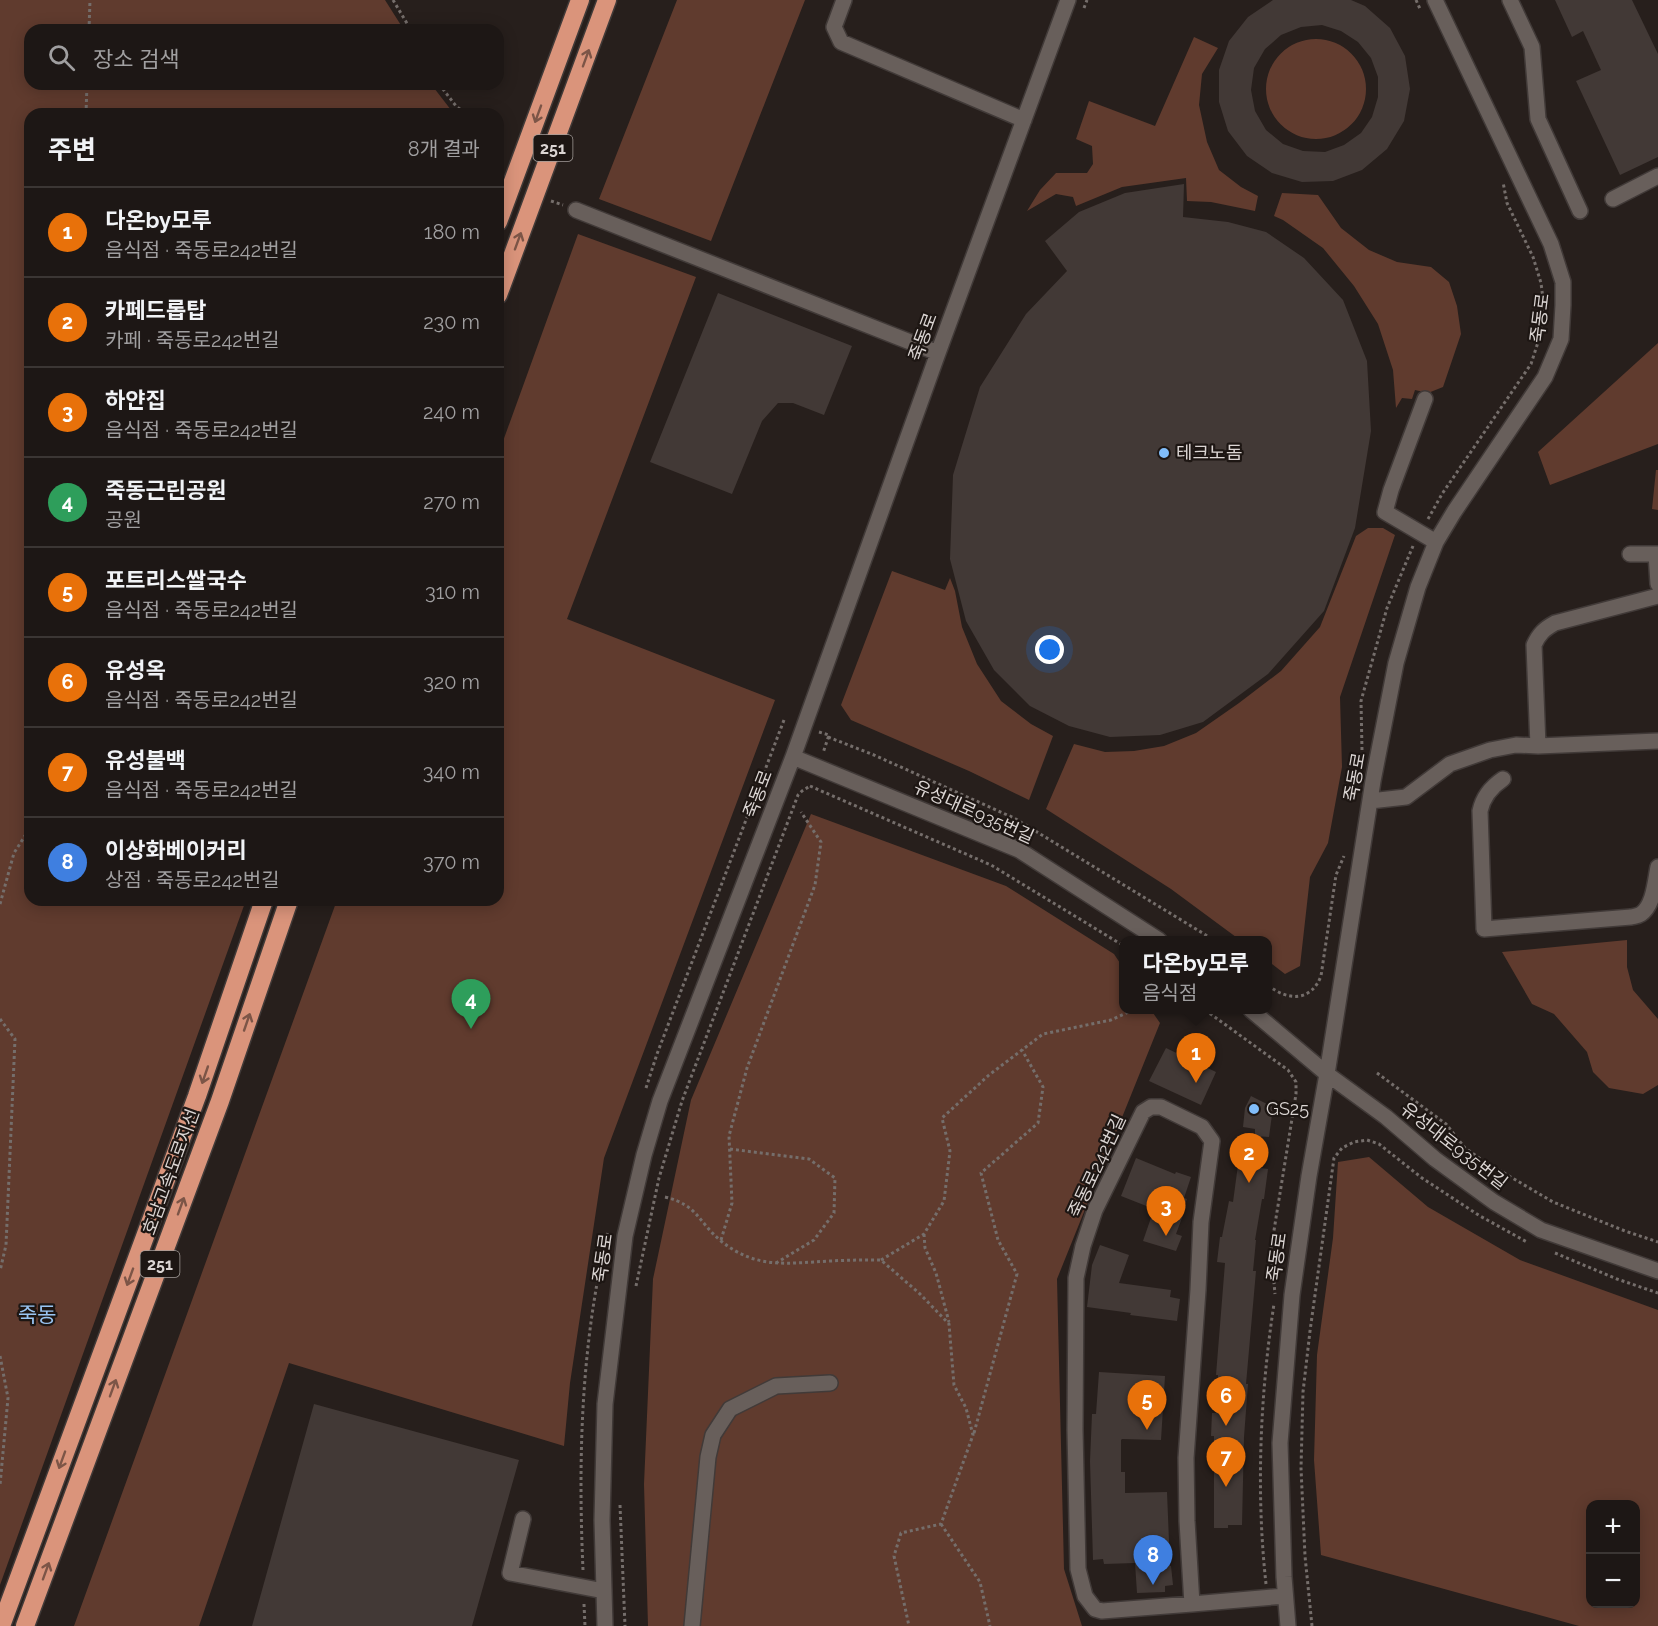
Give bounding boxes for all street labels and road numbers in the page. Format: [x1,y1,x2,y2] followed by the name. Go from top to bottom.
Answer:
[534,135,572,161] road number: 251
[1526,292,1553,344] street label: 죽동로
[904,310,941,364] street label: 죽동로
[1340,751,1369,803] street label: 죽동로
[739,767,776,821] street label: 죽동로
[911,776,1038,847] street label: 유성대로935번길
[1397,1098,1512,1194] street label: 유성대로935번길
[138,1106,203,1238] street label: 호남고속도로지선
[1063,1111,1130,1221] street label: 죽동로242번길
[1263,1231,1290,1283] street label: 죽동로
[589,1232,616,1284] street label: 죽동로
[140,1251,180,1277] road number: 251

